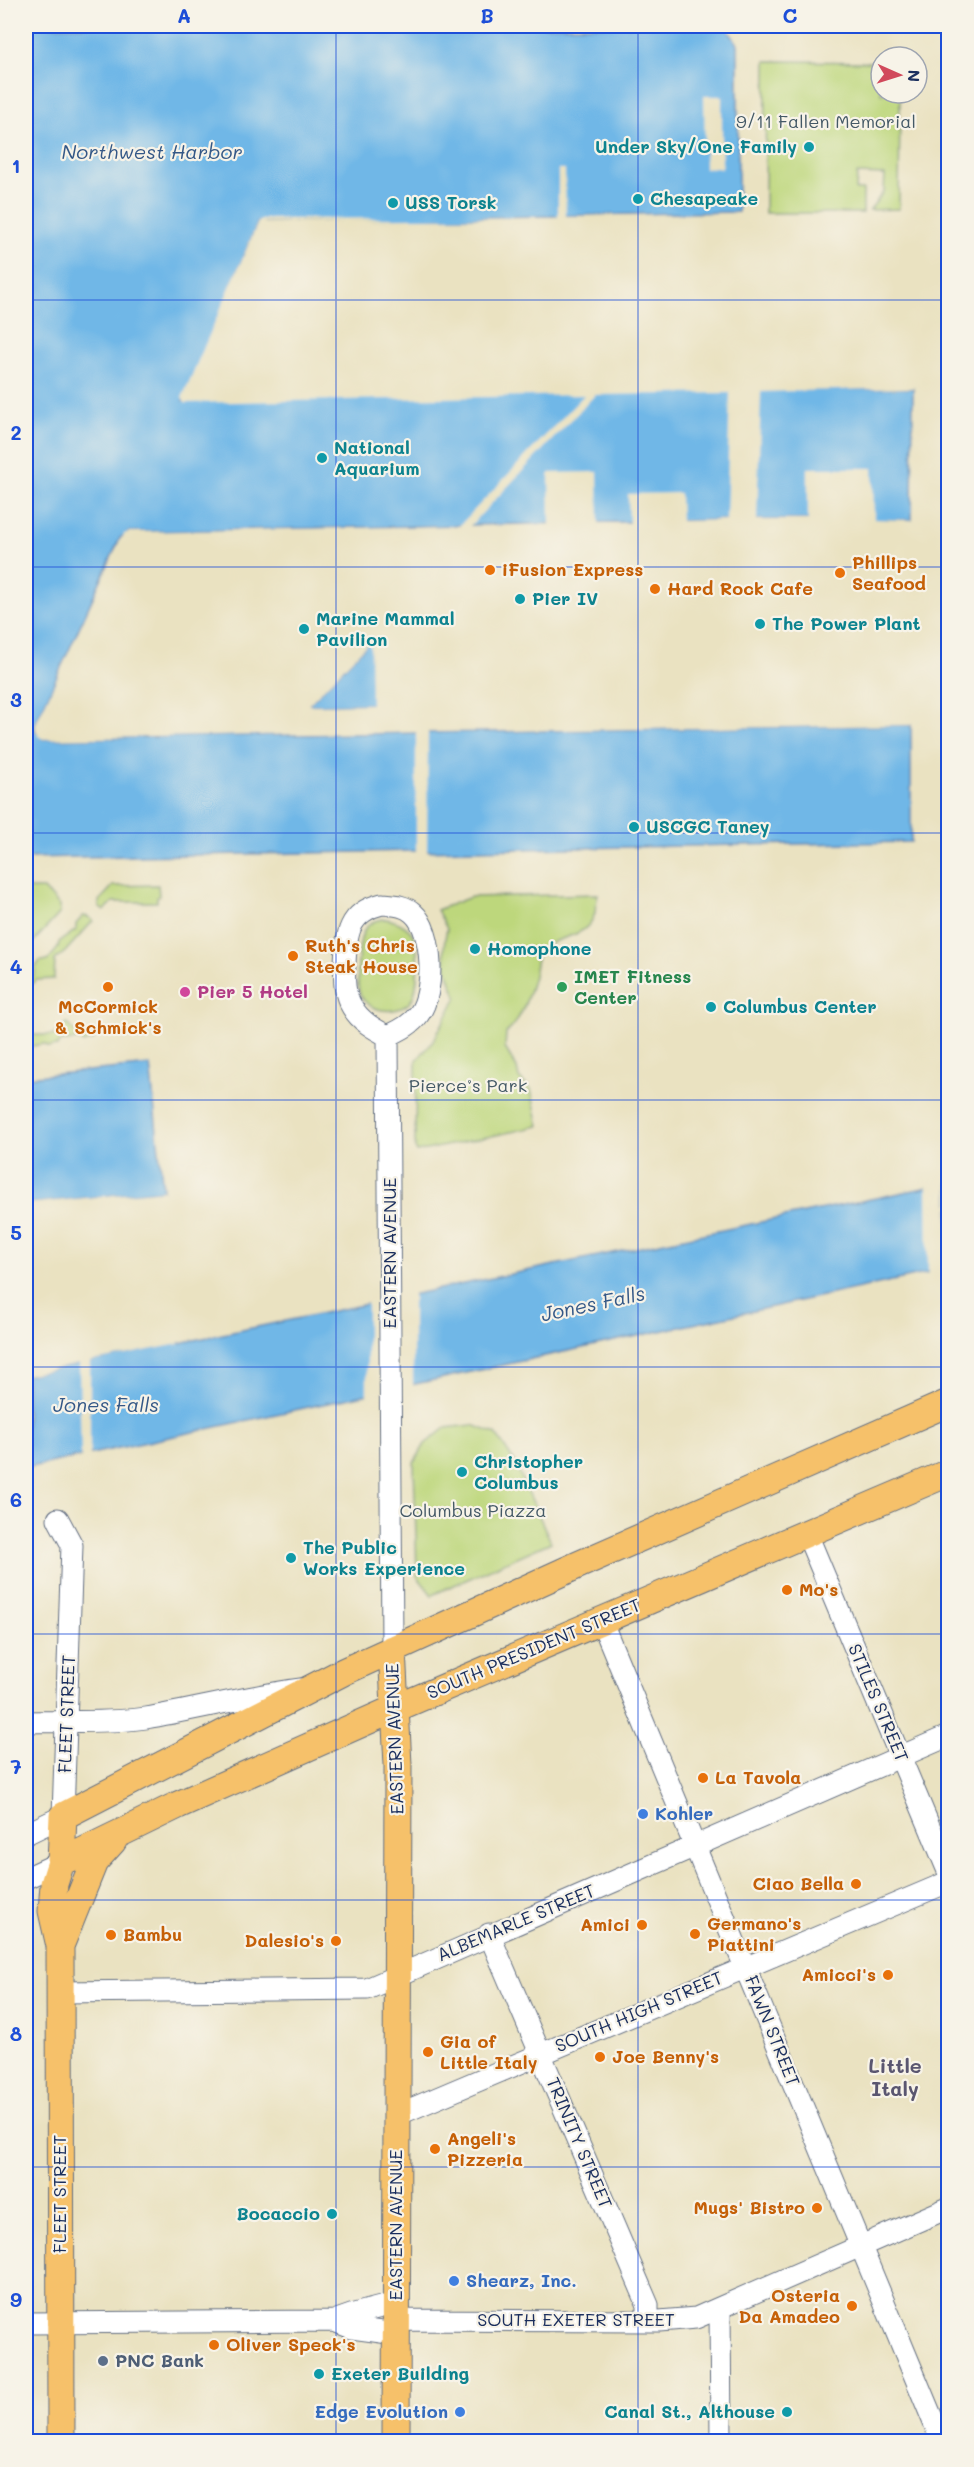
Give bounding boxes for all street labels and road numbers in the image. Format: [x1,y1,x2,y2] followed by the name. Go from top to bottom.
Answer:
[377,1177,401,1329] street label: EASTERN AVENUE
[423,1592,644,1704] street label: SOUTH PRESIDENT STREET
[843,1640,915,1765] street label: STILES STREET
[52,1654,80,1773] street label: FLEET STREET
[379,1663,409,1815] street label: EASTERN AVENUE
[433,1878,598,1966] street label: ALBEMARLE STREET
[551,1965,726,2057] street label: SOUTH HIGH STREET
[740,1972,806,2090] street label: FAWN STREET
[541,2073,618,2212] street label: TRINITY STREET
[47,2135,71,2253] street label: FLEET STREET
[383,2149,407,2301] street label: EASTERN AVENUE
[477,2307,675,2331] street label: SOUTH EXETER STREET

